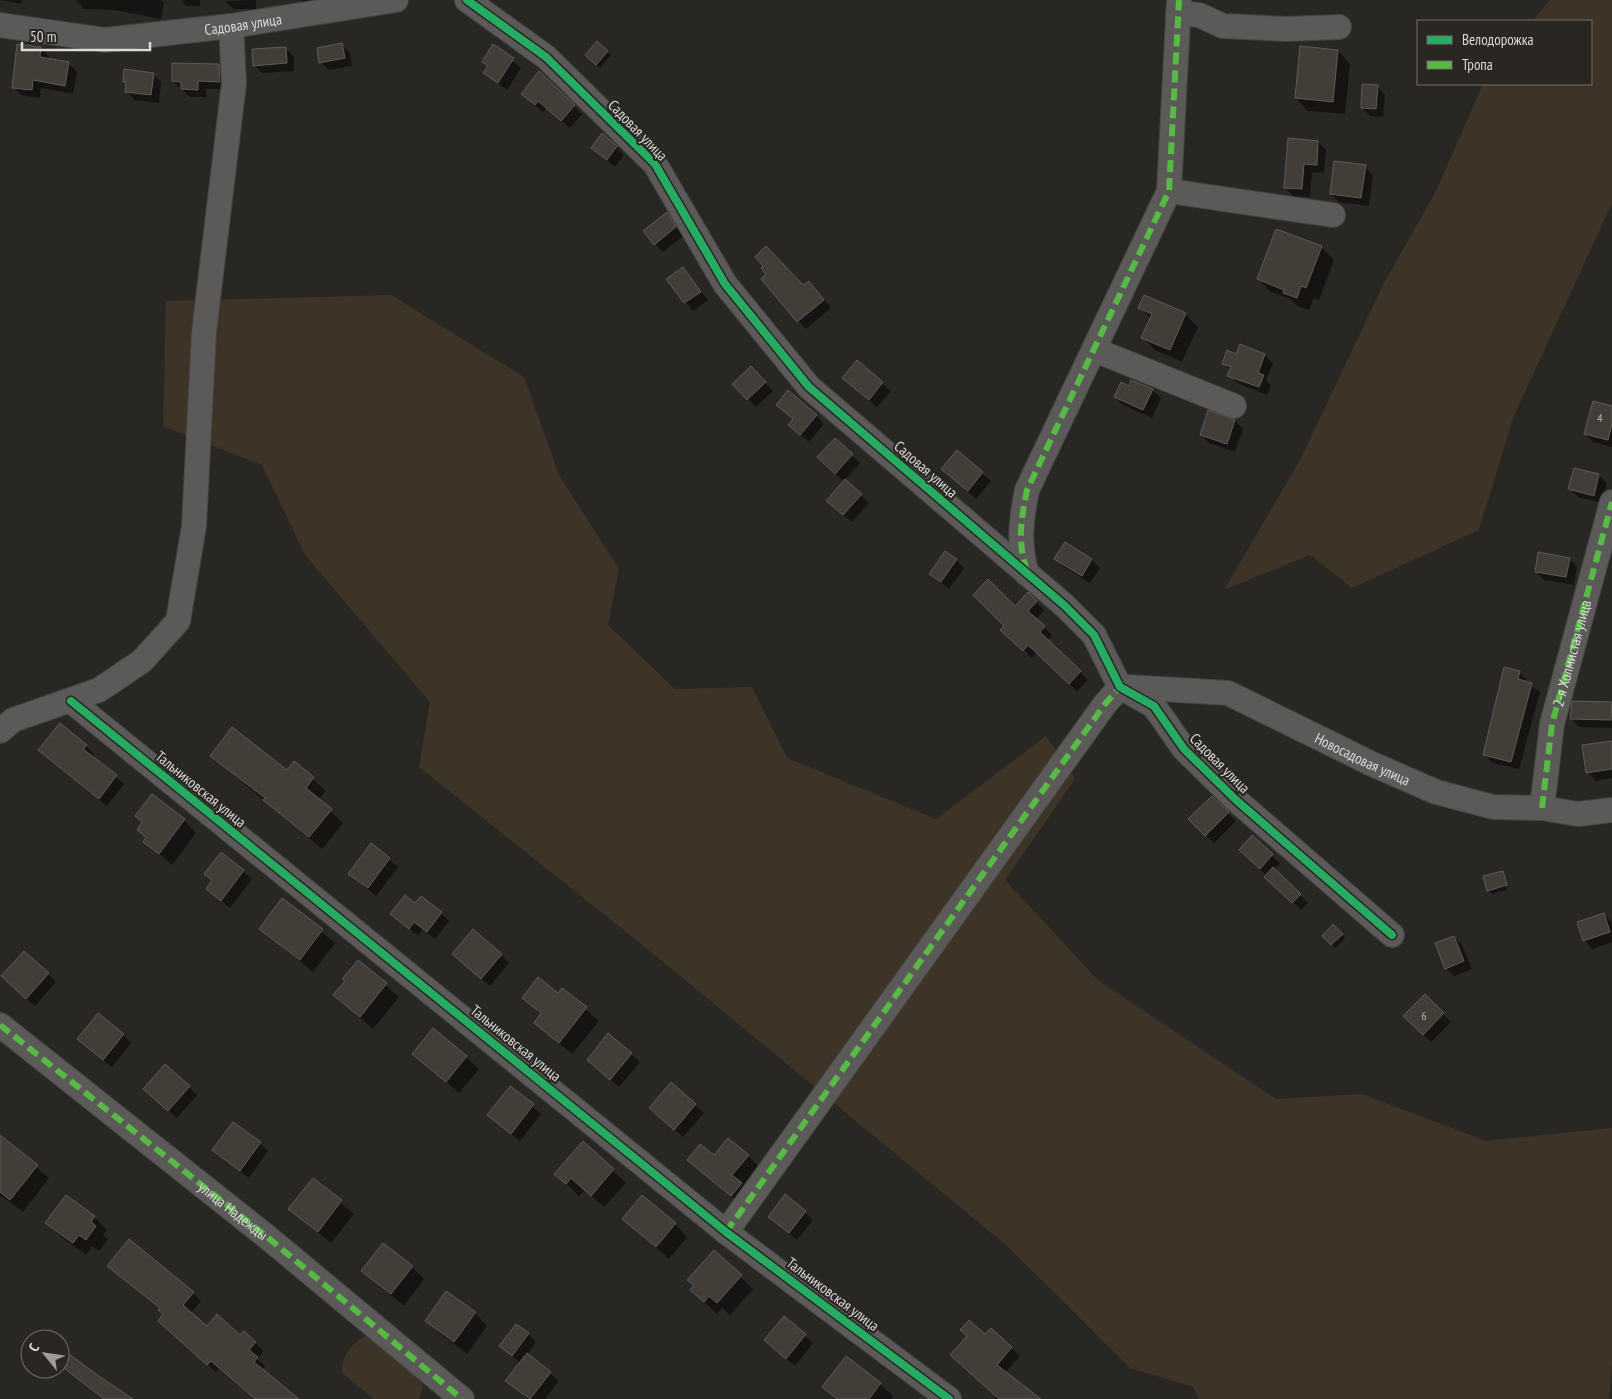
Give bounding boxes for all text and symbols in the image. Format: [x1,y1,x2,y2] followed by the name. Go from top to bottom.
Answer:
[203,9,283,38] street label: Садовая улица
[22,20,150,52] scale bar
[1417,20,1592,85] legend
[30,27,56,46] text: 50 m
[1462,30,1533,49] text: Велодорожка
[1462,55,1493,74] text: Тропа
[604,95,672,165] street label: Садовая улица
[1597,410,1603,425] house number: 4
[890,436,962,502] street label: Садовая улица
[1548,598,1595,709] street label: 2-я Холмистая улица
[1312,728,1413,789] street label: Новосадовая улица
[1186,729,1254,797] street label: Садовая улица
[152,747,250,831] street label: Тальниковская улица
[467,1001,565,1085] street label: Тальниковская улица
[1421,1008,1427,1023] house number: 6
[195,1177,272,1244] street label: улица Надежды
[783,1253,883,1335] street label: Тальниковская улица
[20,1329,70,1379] north arrow
[24,1340,43,1355] text: С

